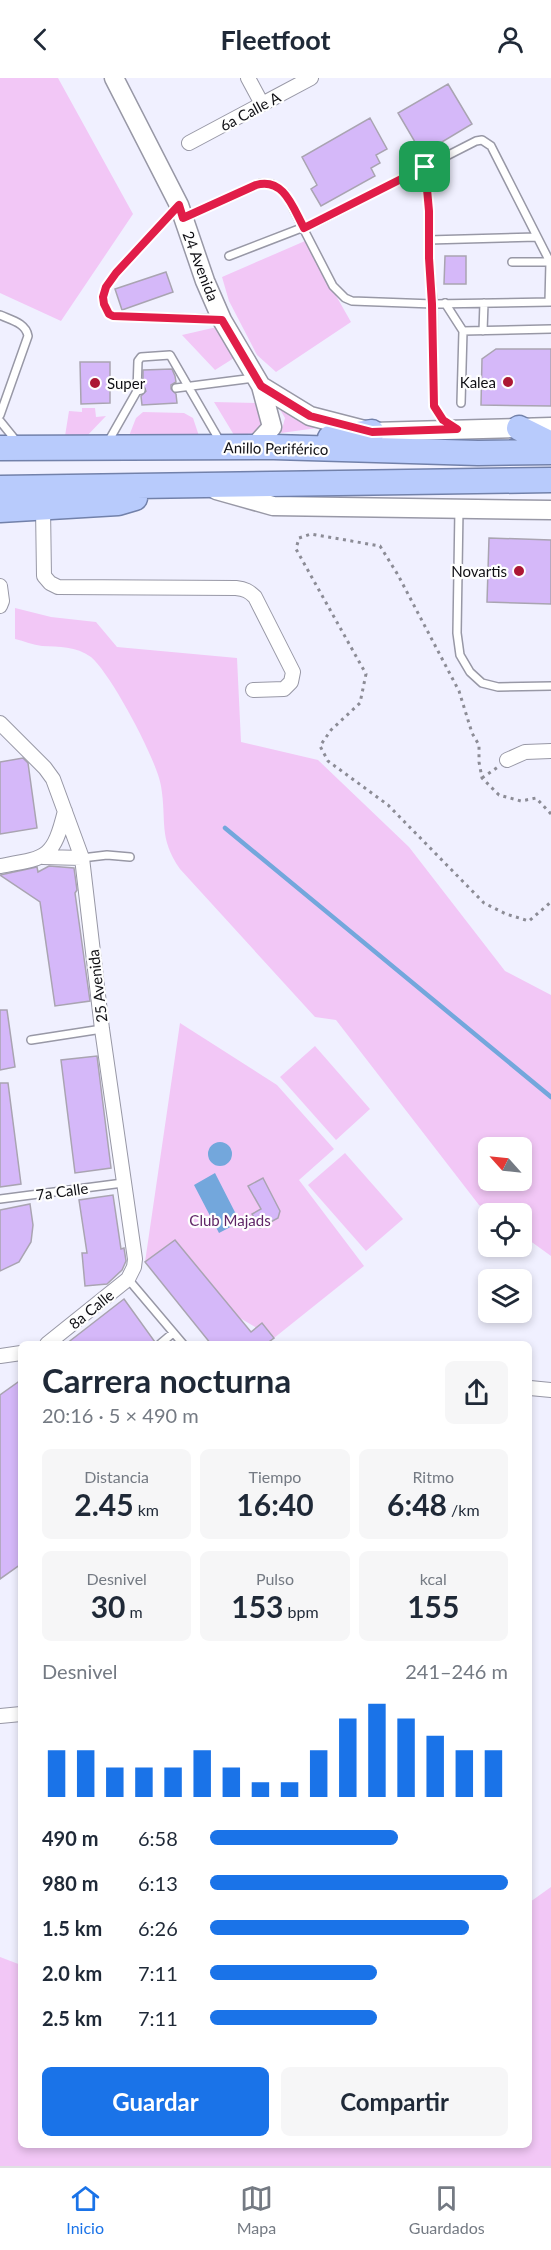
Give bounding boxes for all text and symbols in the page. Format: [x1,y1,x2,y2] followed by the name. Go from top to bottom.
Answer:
[24,23,57,56] icon: back
[221,23,330,56] text: Fleetfoot
[494,23,527,56] icon: person
[217,87,284,134] street label: 6a Calle A
[399,141,450,192] pin
[408,150,441,183] icon: arrive
[179,228,223,304] street label: 24 Avenida
[460,373,496,391] place label: Kalea
[107,374,146,392] place label: Super
[501,375,515,389] marker: Kalea
[88,376,102,390] marker: Super
[224,438,328,458] street label: Anillo Periférico
[451,562,507,580] place label: Novartis
[512,564,526,578] marker: Novartis
[84,948,110,1024] street label: 25 Avenida
[478,1137,532,1191] north arrow
[478,1137,532,1323] map controls
[35,1178,89,1204] street label: 7a Calle
[478,1203,532,1257] button: locate
[189,1211,271,1229] park label: Club Majads
[478,1269,532,1323] button: layers
[65,1285,117,1333] street label: 8a Calle
[42,1360,291,1400] text: Carrera nocturna
[445,1361,508,1424] button: share
[42,1403,199,1427] text: 20:16 · 5 × 490 m
[84,1467,149,1486] text: Distancia
[249,1467,301,1486] text: Tiempo
[412,1467,454,1486] text: Ritmo
[74,1486,134,1522] text: 2.45
[236,1486,314,1522] text: 16:40
[387,1486,447,1522] text: 6:48
[134,1500,159,1519] text: km
[447,1500,480,1519] text: /km
[86,1569,147,1588] text: Desnivel
[256,1569,294,1588] text: Pulso
[420,1569,447,1588] text: kcal
[91,1588,125,1624] text: 30
[231,1588,284,1624] text: 153
[407,1588,459,1624] text: 155
[125,1602,143,1621] text: m
[284,1602,319,1621] text: bpm
[42,1659,118,1683] text: Desnivel
[405,1659,508,1683] text: 241–246 m
[42,1826,98,1850] text: 490 m
[138,1826,178,1850] text: 6:58
[42,1871,98,1895] text: 980 m
[138,1871,178,1895] text: 6:13
[42,1916,102,1940] text: 1.5 km
[138,1916,178,1940] text: 6:26
[42,1961,102,1985] text: 2.0 km
[138,1961,178,1985] text: 7:11
[42,2006,102,2030] text: 2.5 km
[138,2006,178,2030] text: 7:11
[42,2067,269,2136] button: Guardar
[281,2067,508,2136] button: Compartir
[66,2182,104,2237] tab: Inicio
[237,2182,276,2237] tab: Mapa
[409,2182,485,2237] tab: Guardados

